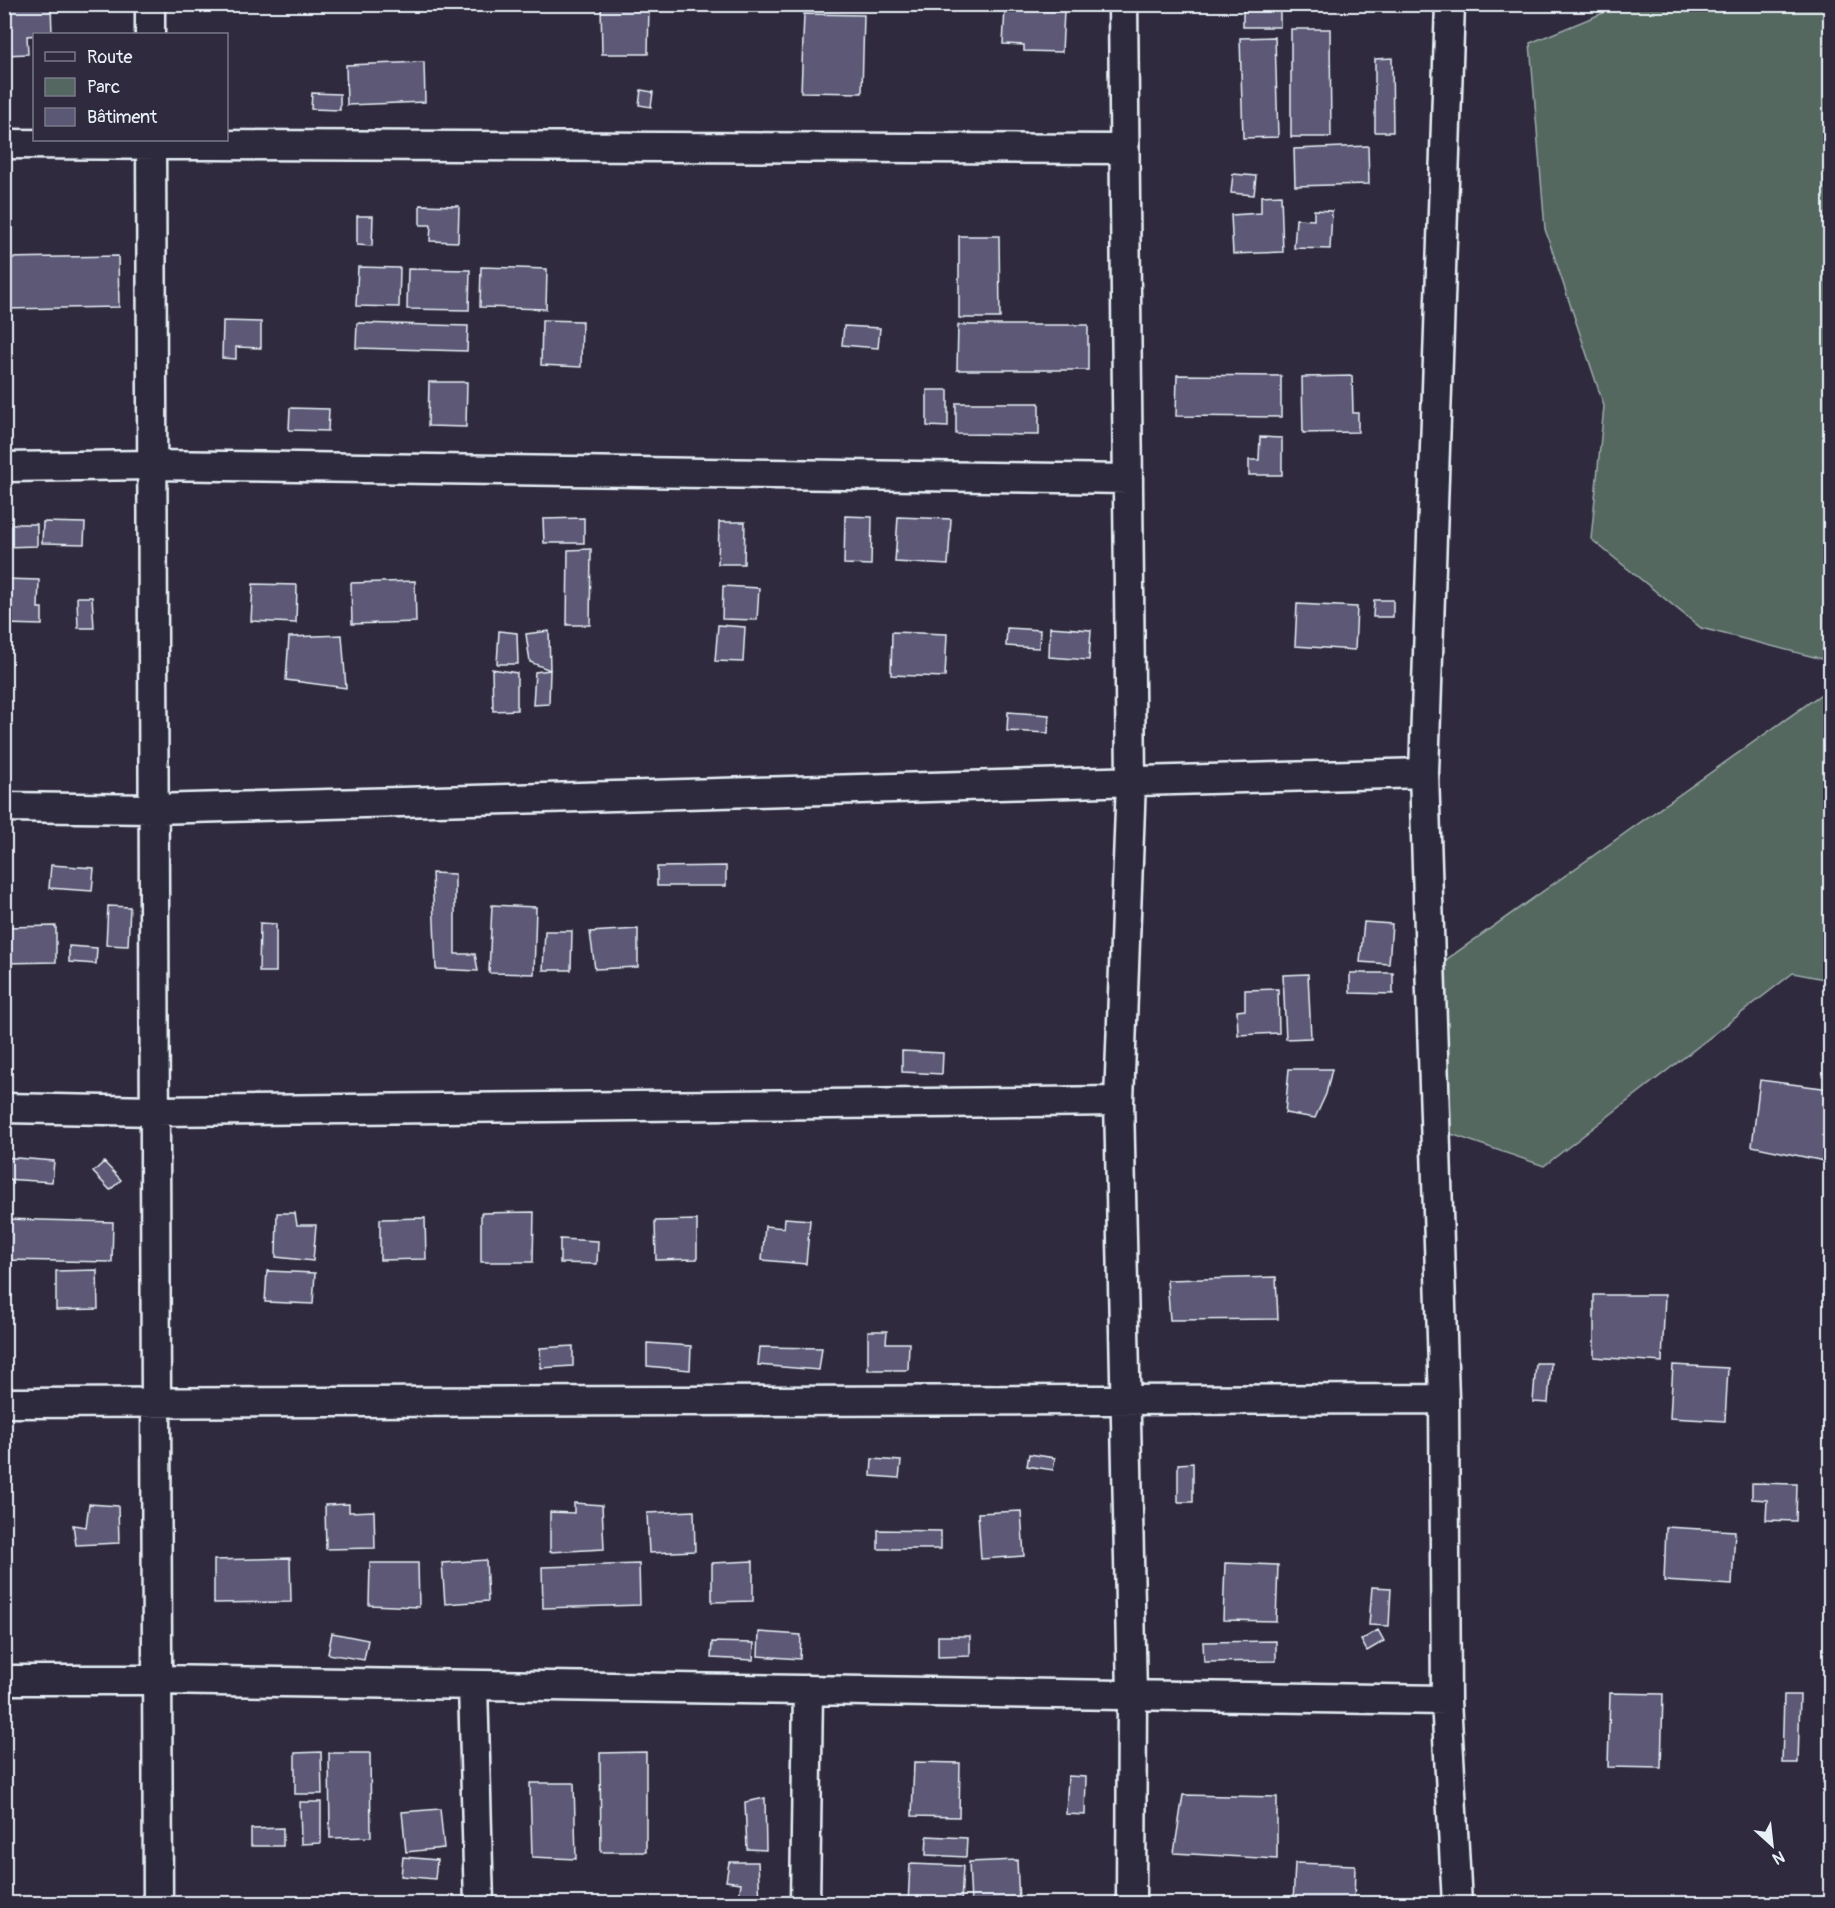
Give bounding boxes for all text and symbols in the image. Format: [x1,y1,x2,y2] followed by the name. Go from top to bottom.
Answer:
[33,33,228,141] legend
[87,46,132,69] text: Route
[87,76,120,99] text: Parc
[87,106,158,129] text: Bâtiment
[1742,1815,1802,1875] north arrow
[1769,1846,1788,1869] text: N

